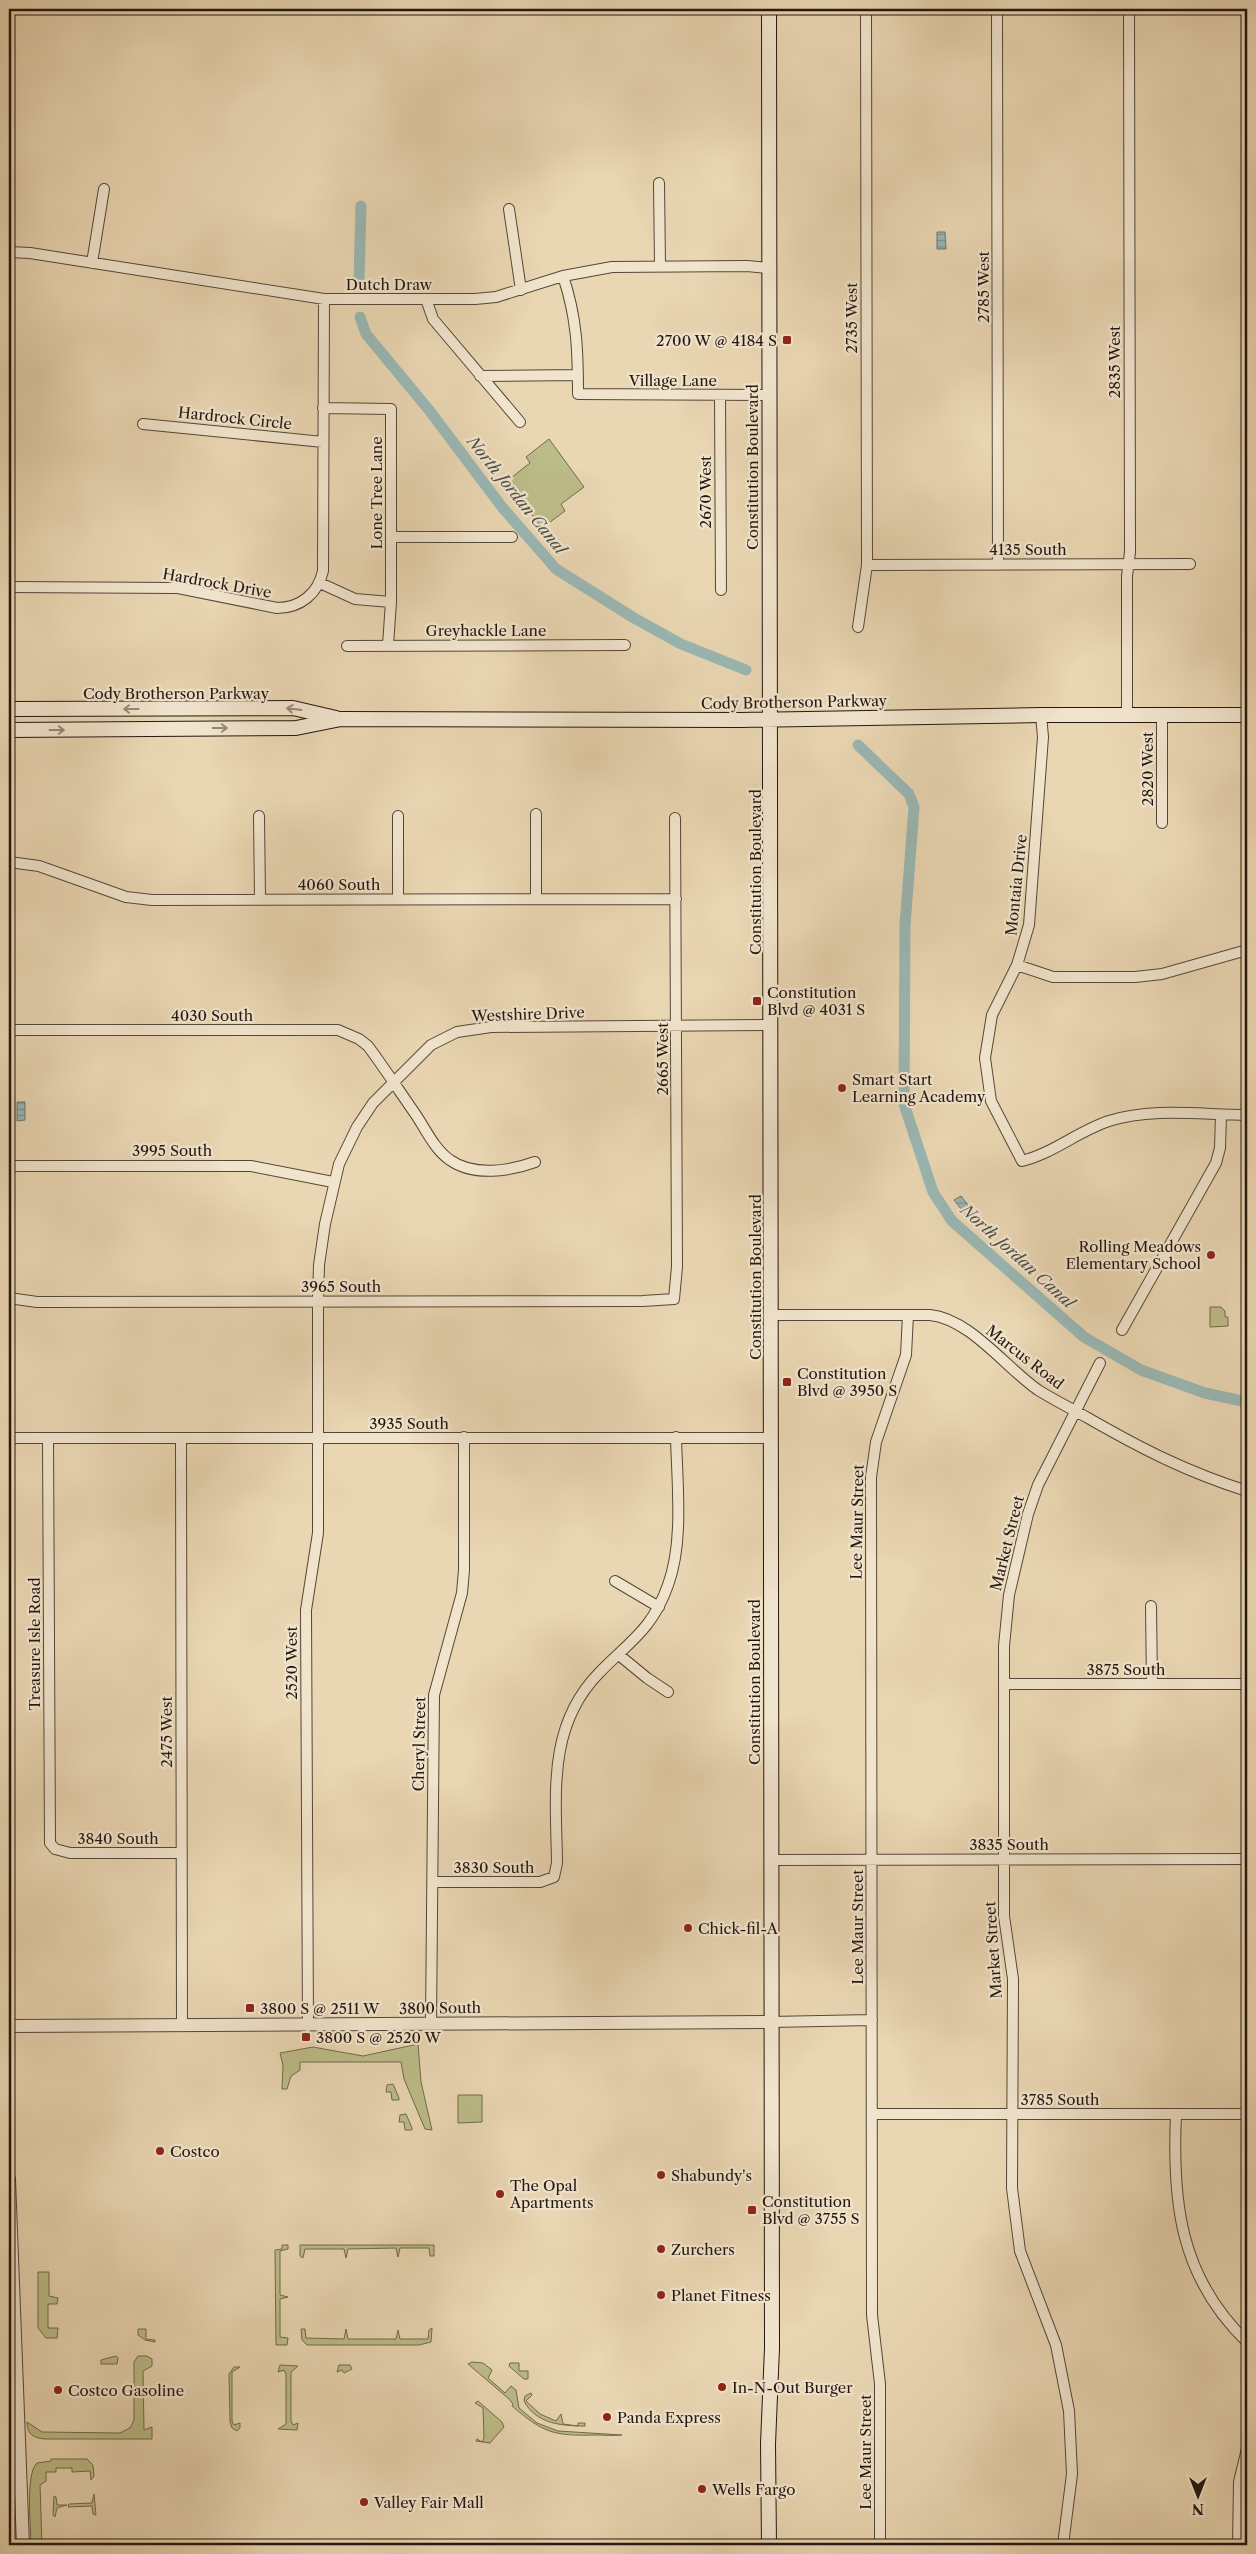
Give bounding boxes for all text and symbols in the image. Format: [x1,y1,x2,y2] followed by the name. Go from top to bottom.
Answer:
[974,250,993,323] street label: 2785 West
[346,275,433,294] street label: Dutch Draw
[842,282,861,354] street label: 2735 West
[1105,325,1124,398] street label: 2835 West
[656,331,777,350] place label: 2700 W @ 4184 S
[781,334,793,346] marker: 2700 W @ 4184 S
[628,371,717,390] street label: Village Lane
[743,384,762,550] street label: Constitution Boulevard
[177,403,293,433] street label: Hardrock Circle
[462,430,572,560] water label: North Jordan Canal
[367,436,386,550] street label: Lone Tree Lane
[696,455,715,528] street label: 2670 West
[989,540,1067,559] street label: 4135 South
[161,564,273,602] street label: Hardrock Drive
[426,621,546,640] street label: Greyhackle Lane
[83,684,270,703] street label: Cody Brotherson Parkway
[701,691,888,713] street label: Cody Brotherson Parkway
[123,704,140,714] one-way arrow
[286,704,302,714] one-way arrow
[212,724,228,733] one-way arrow
[49,725,65,735] one-way arrow
[1138,731,1157,806] street label: 2820 West
[746,789,765,955] street label: Constitution Boulevard
[1001,833,1031,937] street label: Montaia Drive
[298,875,381,894] street label: 4060 South
[767,983,865,1019] place label: Constitution Blvd @ 4031 S
[751,995,763,1007] marker: Constitution Blvd @ 4031 S
[470,1003,585,1026] street label: Westshire Drive
[171,1006,254,1025] street label: 4030 South
[653,1022,672,1096] street label: 2665 West
[852,1070,986,1106] place label: Smart Start Learning Academy
[836,1082,848,1094] marker: Smart Start Learning Academy
[132,1141,213,1160] street label: 3995 South
[746,1194,765,1360] street label: Constitution Boulevard
[955,1198,1080,1314] water label: North Jordan Canal
[1066,1237,1202,1273] place label: Rolling Meadows Elementary School
[1205,1249,1217,1261] marker: Rolling Meadows Elementary School
[301,1277,382,1296] street label: 3965 South
[982,1321,1068,1393] street label: Marcus Road
[797,1364,897,1400] place label: Constitution Blvd @ 3950 S
[781,1376,793,1388] marker: Constitution Blvd @ 3950 S
[369,1414,449,1433] street label: 3935 South
[846,1463,868,1580] street label: Lee Maur Street
[986,1493,1028,1593] street label: Market Street
[25,1577,44,1711] street label: Treasure Isle Road
[745,1599,764,1765] street label: Constitution Boulevard
[282,1625,301,1700] street label: 2520 West
[1087,1660,1166,1679] street label: 3875 South
[157,1696,176,1768] street label: 2475 West
[409,1696,429,1792] street label: Cheryl Street
[77,1829,159,1848] street label: 3840 South
[969,1835,1049,1854] street label: 3835 South
[453,1858,535,1877] street label: 3830 South
[848,1869,867,1985] street label: Lee Maur Street
[980,1900,1006,1999] street label: Market Street
[698,1919,779,1938] place label: Chick-fil-A
[682,1922,694,1934] marker: Chick-fil-A
[399,1998,482,2018] street label: 3800 South
[260,1999,380,2018] place label: 3800 S @ 2511 W
[244,2002,256,2014] marker: 3800 S @ 2511 W
[316,2028,442,2047] place label: 3800 S @ 2520 W
[300,2031,312,2043] marker: 3800 S @ 2520 W
[1021,2090,1100,2109] street label: 3785 South
[170,2142,220,2161] place label: Costco
[154,2145,166,2157] marker: Costco
[671,2166,752,2185] place label: Shabundy's
[655,2169,667,2181] marker: Shabundy's
[509,2176,593,2212] place label: The Opal Apartments
[494,2188,506,2200] marker: The Opal Apartments
[762,2192,860,2228] place label: Constitution Blvd @ 3755 S
[746,2204,758,2216] marker: Constitution Blvd @ 3755 S
[671,2240,735,2259] place label: Zurchers
[655,2243,667,2255] marker: Zurchers
[671,2286,771,2305] place label: Planet Fitness
[655,2289,667,2301] marker: Planet Fitness
[732,2378,853,2397] place label: In-N-Out Burger
[68,2381,184,2400] place label: Costco Gasoline
[716,2381,728,2393] marker: In-N-Out Burger
[52,2384,64,2396] marker: Costco Gasoline
[856,2394,875,2510] street label: Lee Maur Street
[617,2408,721,2427] place label: Panda Express
[601,2411,613,2423] marker: Panda Express
[1174,2472,1224,2522] north arrow
[711,2480,795,2499] place label: Wells Fargo
[696,2483,708,2495] marker: Wells Fargo
[373,2493,484,2512] place label: Valley Fair Mall
[358,2496,370,2508] marker: Valley Fair Mall
[1192,2500,1204,2518] text: N

